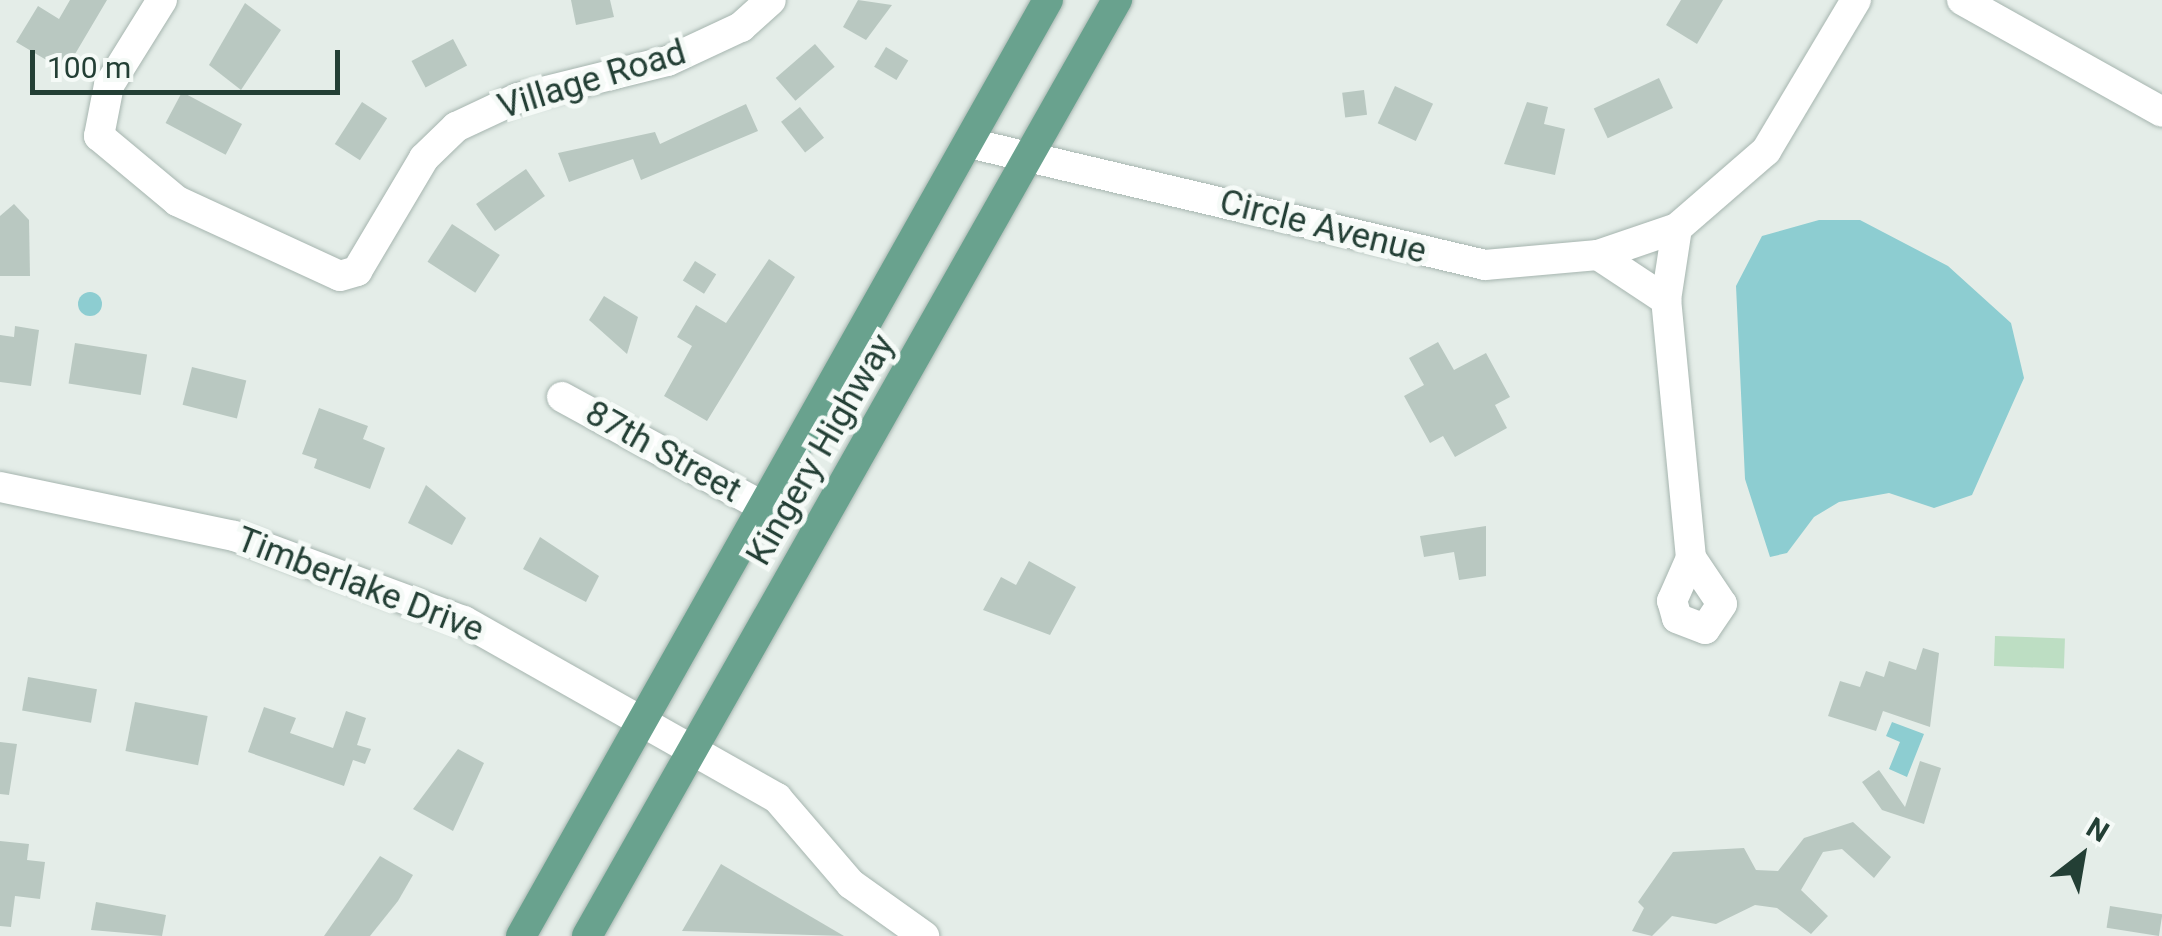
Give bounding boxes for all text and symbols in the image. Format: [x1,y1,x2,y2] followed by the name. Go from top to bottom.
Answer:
[35,30,345,92] scale bar
[493,32,691,128] street label: Village Road
[47,50,131,85] text: 100 m
[1215,181,1431,273] street label: Circle Avenue
[738,327,904,573] street label: Kingery Highway
[578,392,748,512] street label: 87th Street
[231,519,489,651] street label: Timberlake Drive
[2032,806,2132,906] north arrow
[2081,811,2115,849] text: N

